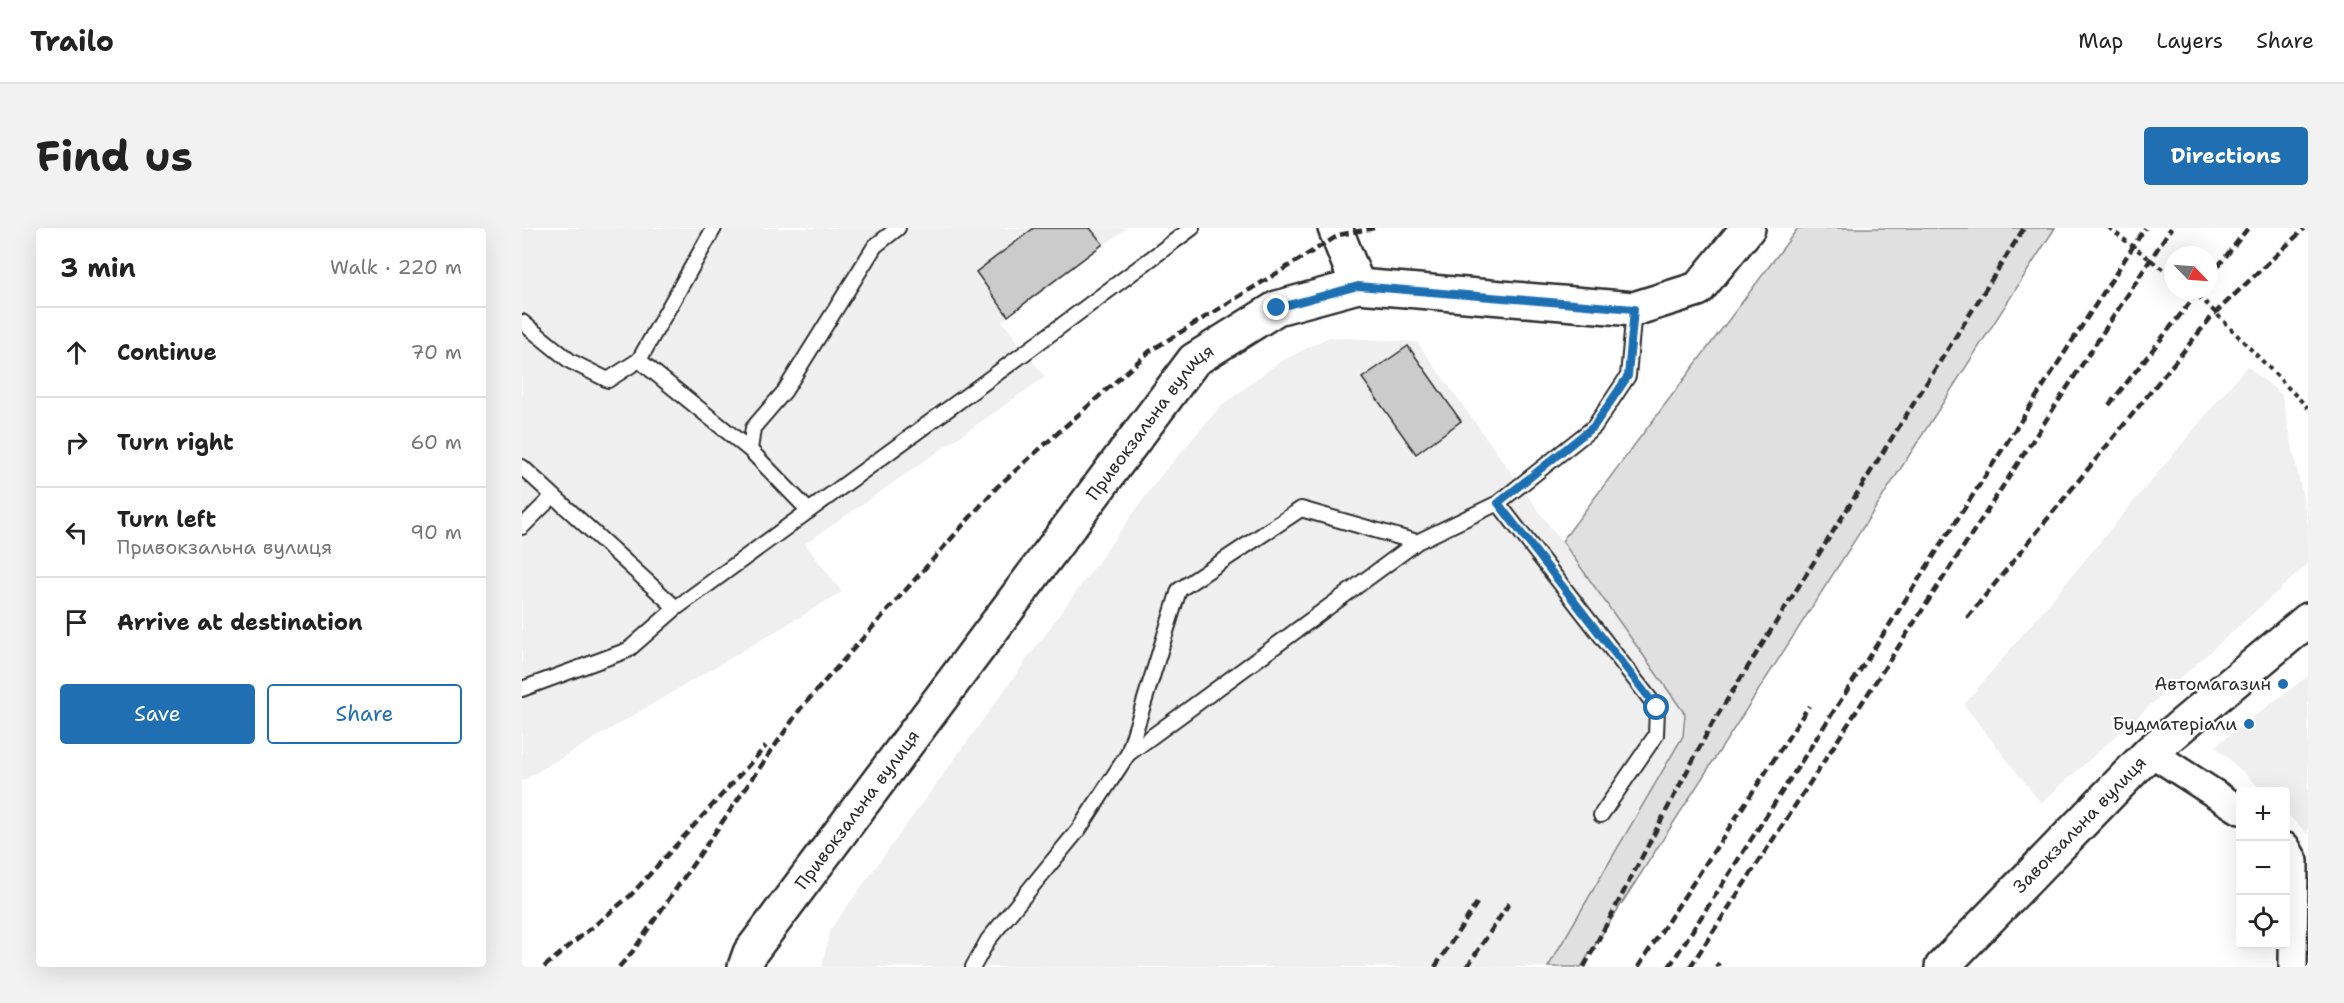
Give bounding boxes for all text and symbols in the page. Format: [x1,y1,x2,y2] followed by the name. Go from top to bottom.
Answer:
[30,22,114,60] text: Trailo
[2078,27,2123,55] text: Map
[2156,27,2223,55] text: Layers
[2256,27,2314,55] text: Share
[2144,127,2308,185] button: Directions
[36,128,193,184] text: Find us
[2164,246,2218,300] north arrow
[60,250,136,285] text: 3 min
[330,254,462,280] text: Walk · 220 m
[1263,294,1289,320] route end
[60,336,93,369] icon: ahead
[117,338,217,367] text: Continue
[410,339,462,365] text: 70 m
[1081,339,1218,505] street label: Привокзальна вулиця
[60,426,93,459] icon: right
[117,428,234,457] text: Turn right
[410,429,462,455] text: 60 m
[117,505,216,534] text: Turn left
[60,516,93,549] icon: left
[410,519,462,545] text: 90 m
[117,534,332,560] text: Привокзальна вулиця
[60,606,93,639] icon: arrive
[117,608,363,637] text: Arrive at destination
[2154,672,2271,696] place label: Автомагазин
[2276,677,2290,691] marker: Автомагазин
[60,684,255,744] button: Save
[267,684,462,744] button: Share
[1643,694,1669,720] route start
[2113,712,2237,736] place label: Будматеріали
[2242,717,2256,731] marker: Будматеріали
[790,725,925,894] street label: Привокзальна вулиця
[2008,751,2152,898] street label: Завокзальна вулиця
[2236,787,2290,949] map controls
[2236,787,2290,841] button: +
[2236,841,2290,895] button: −
[2236,895,2290,949] button: locate

